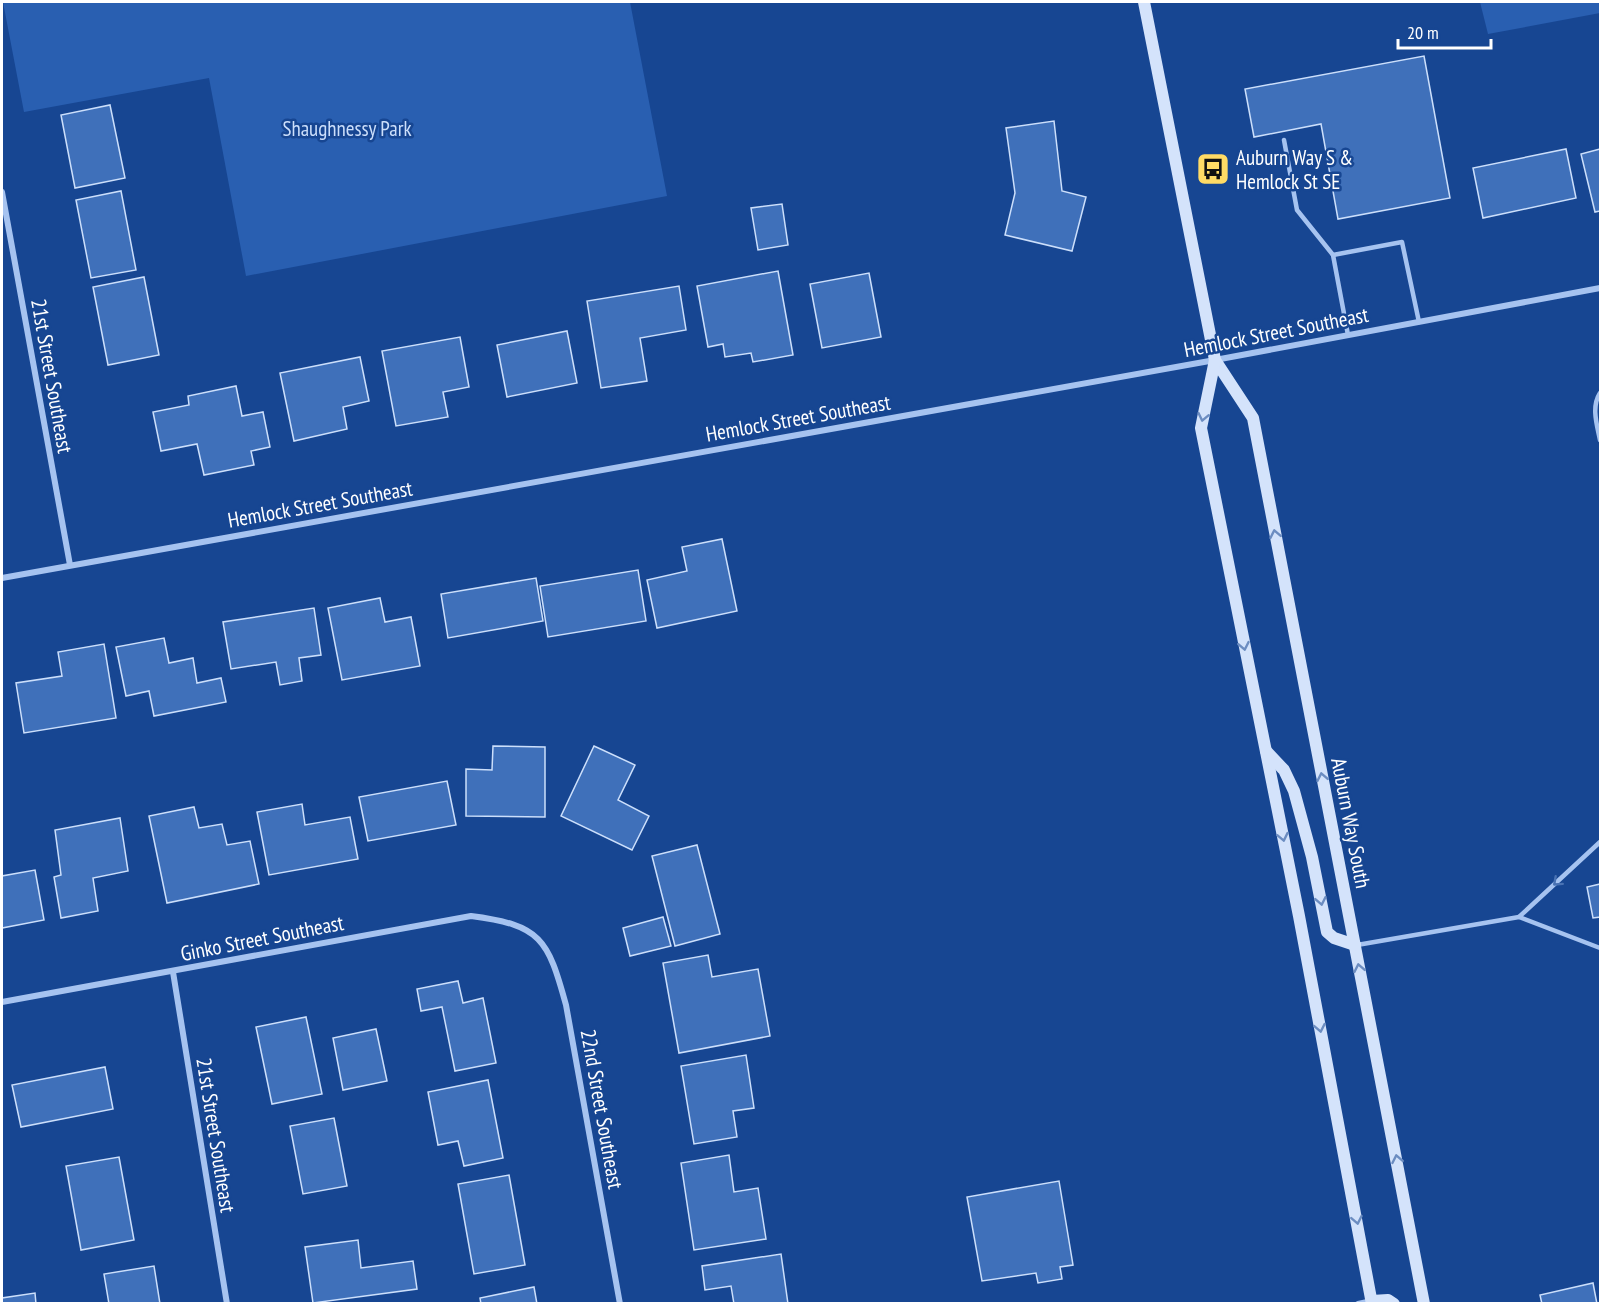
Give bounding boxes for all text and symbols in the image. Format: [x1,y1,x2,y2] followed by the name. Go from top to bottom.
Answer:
[1398,12,1491,50] scale bar
[1407,21,1439,44] text: 20 m
[282,115,412,142] park label: Shaughnessy Park
[1236,144,1353,195] place label: Auburn Way S & Hemlock St SE
[1195,151,1231,187] bus stop icon: Auburn Way S & Hemlock St SE
[25,297,79,456] street label: 21st Street Southeast
[1182,301,1371,363] street label: Hemlock Street Southeast
[703,388,893,448] street label: Hemlock Street Southeast
[1197,412,1210,422] one-way arrow
[225,474,415,534] street label: Hemlock Street Southeast
[1269,530,1282,540] one-way arrow
[1237,640,1250,650] one-way arrow
[1325,756,1377,890] street label: Auburn Way South
[1316,772,1329,782] one-way arrow
[1276,832,1289,842] one-way arrow
[1554,875,1564,886] one-way arrow
[1314,895,1327,905] one-way arrow
[178,909,346,967] street label: Ginko Street Southeast
[1353,963,1366,973] one-way arrow
[1313,1023,1326,1033] one-way arrow
[575,1027,629,1191] street label: 22nd Street Southeast
[190,1056,242,1215] street label: 21st Street Southeast
[1391,1155,1404,1165] one-way arrow
[1350,1215,1363,1225] one-way arrow

